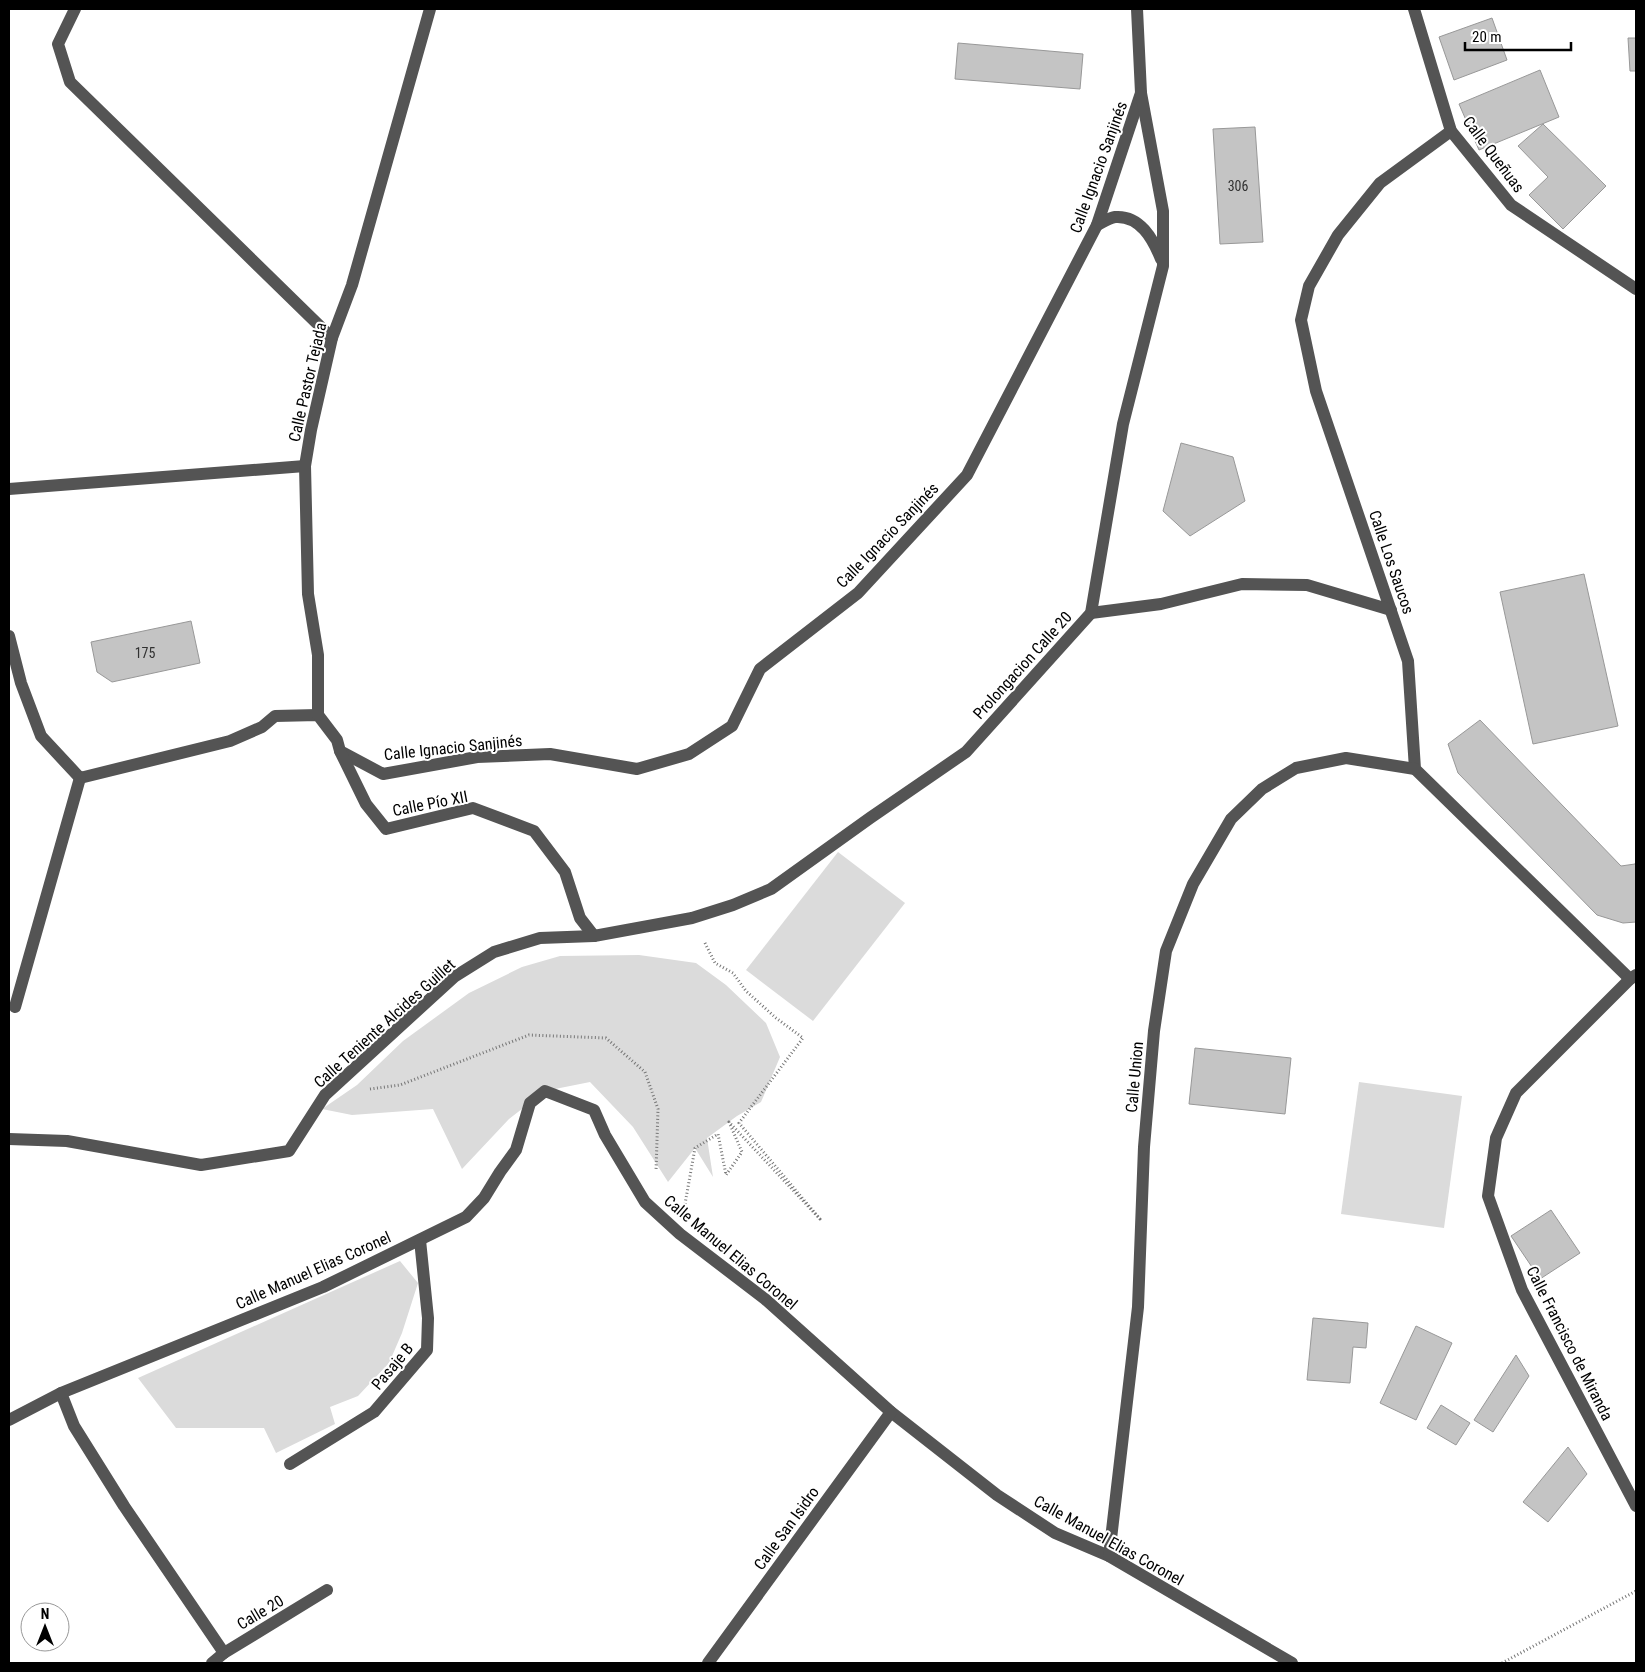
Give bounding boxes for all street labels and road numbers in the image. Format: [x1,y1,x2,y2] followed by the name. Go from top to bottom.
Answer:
[1066,99,1131,236] street label: Calle Ignacio Sanjinés
[1459,112,1528,196] street label: Calle Queñuas
[285,321,330,444] street label: Calle Pastor Tejada
[832,479,942,592] street label: Calle Ignacio Sanjinés
[1365,508,1418,616] street label: Calle Los Saucos
[969,608,1076,723] street label: Prolongacion Calle 20
[383,731,523,764] street label: Calle Ignacio Sanjinés
[391,787,469,820] street label: Calle Pío XII
[310,955,459,1092] street label: Calle Teniente Alcides Guillet
[1122,1041,1147,1113] street label: Calle Union
[660,1191,801,1314] street label: Calle Manuel Elias Coronel
[233,1228,394,1313] street label: Calle Manuel Elias Coronel
[1522,1263,1617,1424] street label: Calle Francisco de Miranda
[367,1339,417,1393] street label: Pasaje B
[750,1483,823,1574] street label: Calle San Isidro
[1031,1491,1187,1589] street label: Calle Manuel Elias Coronel
[233,1591,287,1634] street label: Calle 20

